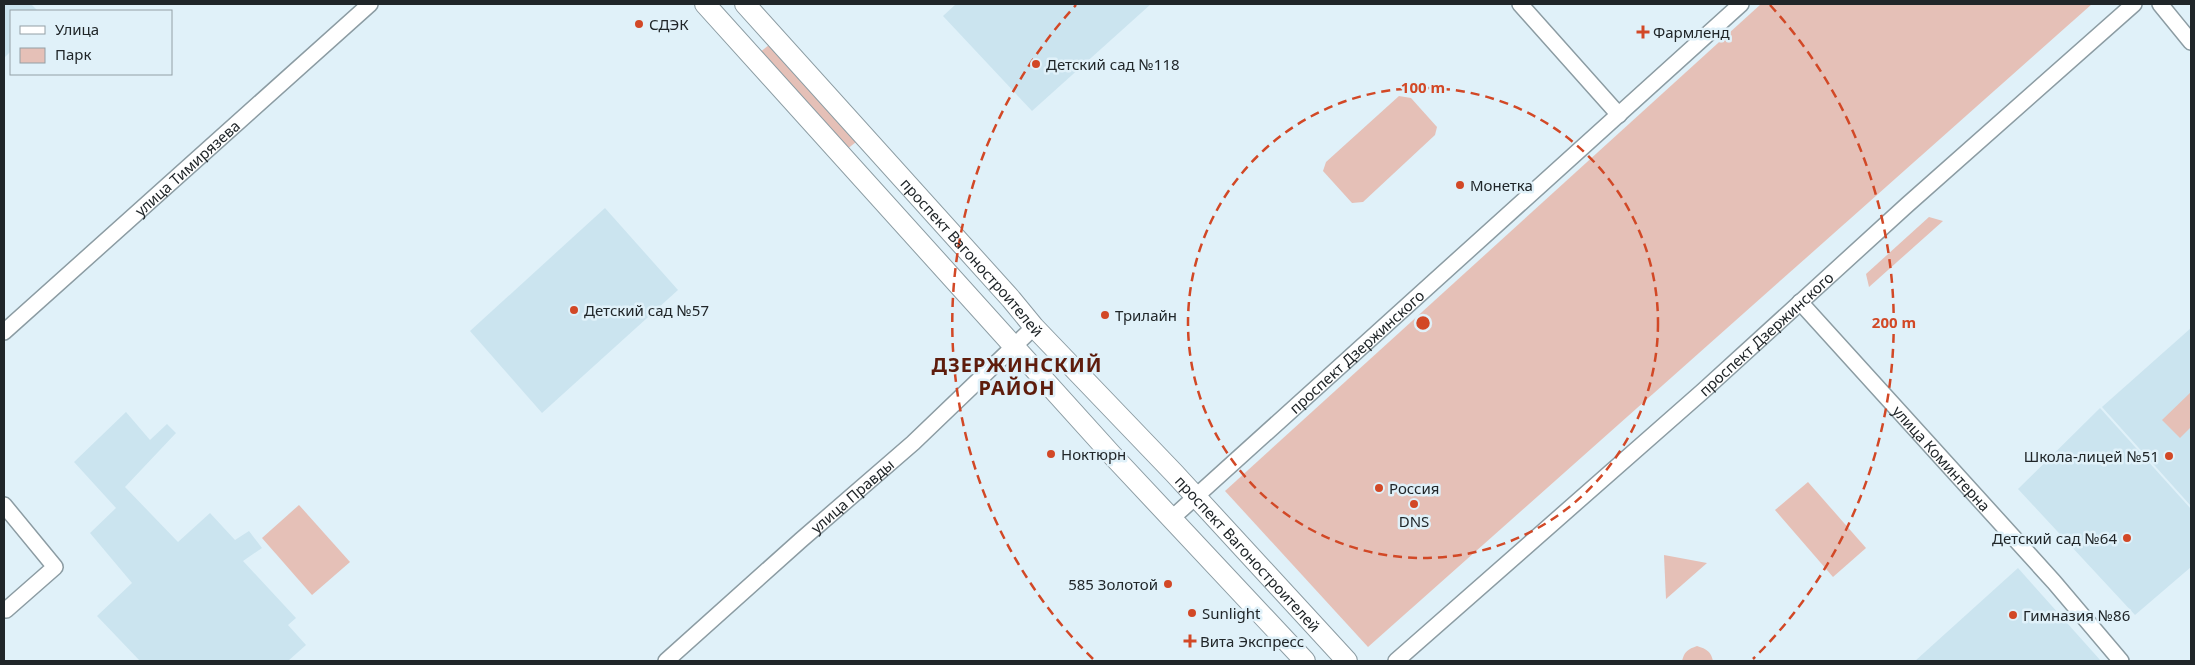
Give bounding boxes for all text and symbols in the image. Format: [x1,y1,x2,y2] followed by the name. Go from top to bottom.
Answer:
[10,10,172,75] legend
[649,14,689,34] place label: СДЭК
[633,18,645,30] marker: СДЭК
[55,19,99,39] text: Улица
[1653,22,1730,42] place label: Фармленд
[1637,26,1649,38] marker: Фармленд
[55,44,91,64] text: Парк
[1046,54,1180,74] place label: Детский сад №118
[1030,58,1042,70] marker: Детский сад №118
[1401,77,1445,97] text: 100 m
[130,115,244,220] street label: улица Тимирязева
[896,173,1048,341] street label: проспект Вагоностроителей
[1470,175,1533,195] place label: Монетка
[1454,179,1466,191] marker: Монетка
[1694,267,1838,400] street label: проспект Дзержинского
[1285,285,1428,418] street label: проспект Дзержинского
[584,300,709,320] place label: Детский сад №57
[568,304,580,316] marker: Детский сад №57
[1115,305,1177,325] place label: Трилайн
[1099,309,1111,321] marker: Трилайн
[1872,312,1916,332] text: 200 m
[1414,314,1432,332] centre of rings
[931,351,1103,401] district label: ДЗЕРЖИНСКИЙ РАЙОН
[1889,401,1995,515] street label: улица Коминтерна
[1061,444,1126,464] place label: Ноктюрн
[2024,446,2159,466] place label: Школа-лицей №51
[1045,448,1057,460] marker: Ноктюрн
[2163,450,2175,462] marker: Школа-лицей №51
[806,454,898,537] street label: улица Правды
[1171,471,1325,636] street label: проспект Вагоностроителей
[1389,478,1439,498] place label: Россия
[1373,482,1385,494] marker: Россия
[1408,498,1420,510] marker: DNS
[1399,511,1429,531] place label: DNS
[1992,528,2117,548] place label: Детский сад №64
[2121,532,2133,544] marker: Детский сад №64
[1068,574,1158,594] place label: 585 Золотой
[1162,578,1174,590] marker: 585 Золотой
[1202,603,1261,623] place label: Sunlight
[2023,605,2130,625] place label: Гимназия №86
[1186,607,1198,619] marker: Sunlight
[2007,609,2019,621] marker: Гимназия №86
[1200,631,1304,651] place label: Вита Экспресс
[1184,635,1196,647] marker: Вита Экспресс

